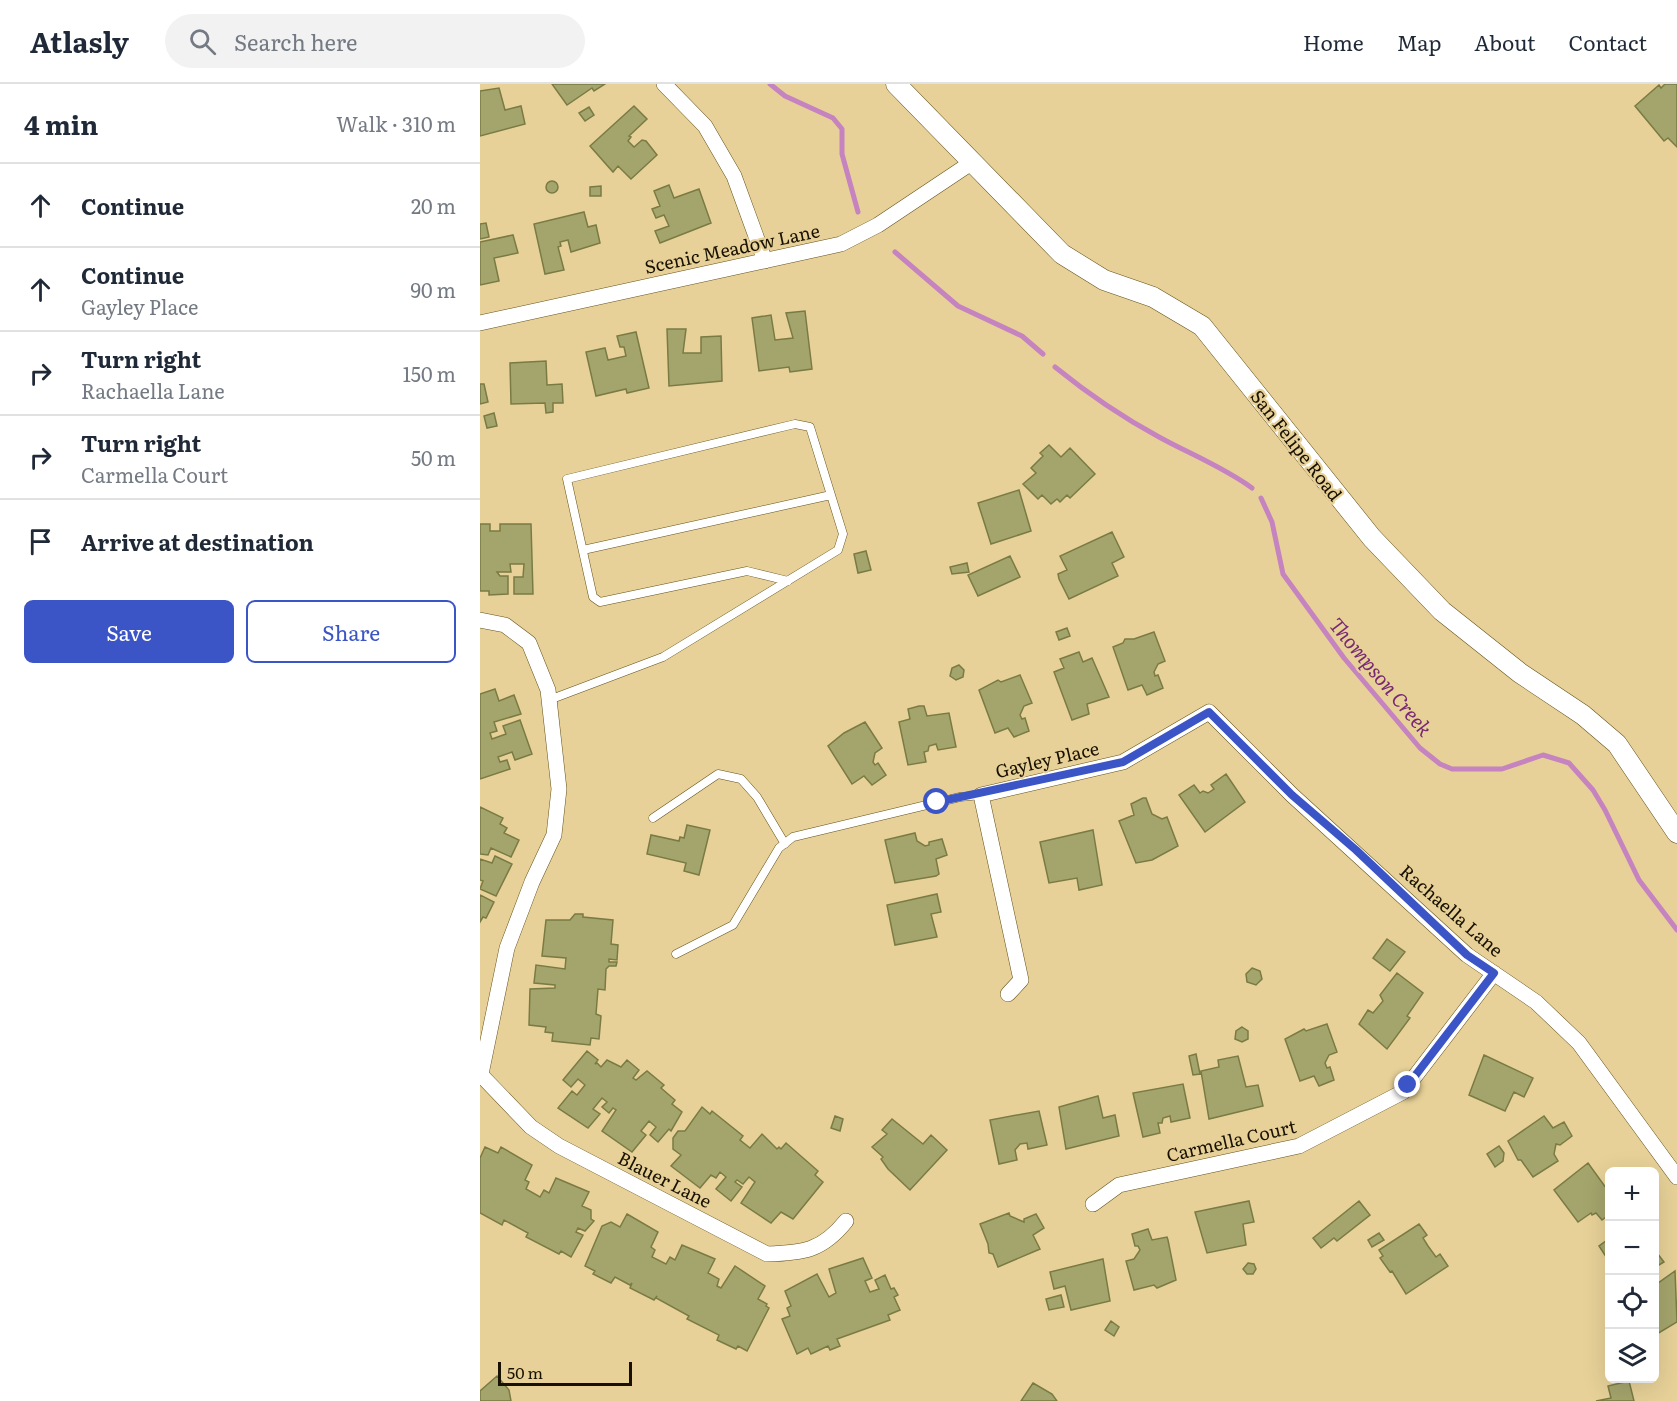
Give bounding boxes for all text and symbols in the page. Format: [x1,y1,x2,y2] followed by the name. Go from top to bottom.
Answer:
[165,14,585,68] search box
[30,20,129,62] text: Atlasly
[186,25,219,58] icon: search
[234,25,357,58] text: Search here
[1303,26,1364,57] text: Home
[1397,26,1441,57] text: Map
[1474,26,1536,57] text: About
[1569,26,1647,57] text: Contact
[24,104,98,143] text: 4 min
[336,108,456,138] text: Walk · 310 m
[24,189,57,222] icon: ahead
[81,189,184,222] text: Continue
[411,190,456,220] text: 20 m
[642,216,822,280] street label: Scenic Meadow Lane
[81,258,184,291] text: Continue
[24,273,57,306] icon: ahead
[411,274,456,304] text: 90 m
[81,291,198,321] text: Gayley Place
[81,342,201,375] text: Turn right
[24,357,57,390] icon: right
[403,358,456,388] text: 150 m
[81,375,225,405] text: Rachaella Lane
[1245,384,1349,506] street label: San Felipe Road
[81,426,201,459] text: Turn right
[24,441,57,474] icon: right
[411,442,456,472] text: 50 m
[81,459,228,489] text: Carmella Court
[24,525,57,558] icon: arrive
[81,525,314,558] text: Arrive at destination
[24,600,234,663] button: Save
[246,600,456,663] button: Share
[1323,610,1441,742] water label: Thompson Creek
[992,734,1102,784] street label: Gayley Place
[923,788,949,814] route start
[1394,857,1510,963] street label: Rachaella Lane
[1394,1071,1420,1097] route end
[1163,1112,1299,1168] street label: Carmella Court
[613,1144,717,1214] street label: Blauer Lane
[1605,1167,1659,1383] map controls
[1605,1167,1659,1221] button: +
[1605,1221,1659,1275] button: −
[1605,1275,1659,1329] button: locate
[1605,1329,1659,1383] button: layers
[498,1359,632,1386] scale bar
[507,1360,543,1384] text: 50 m

